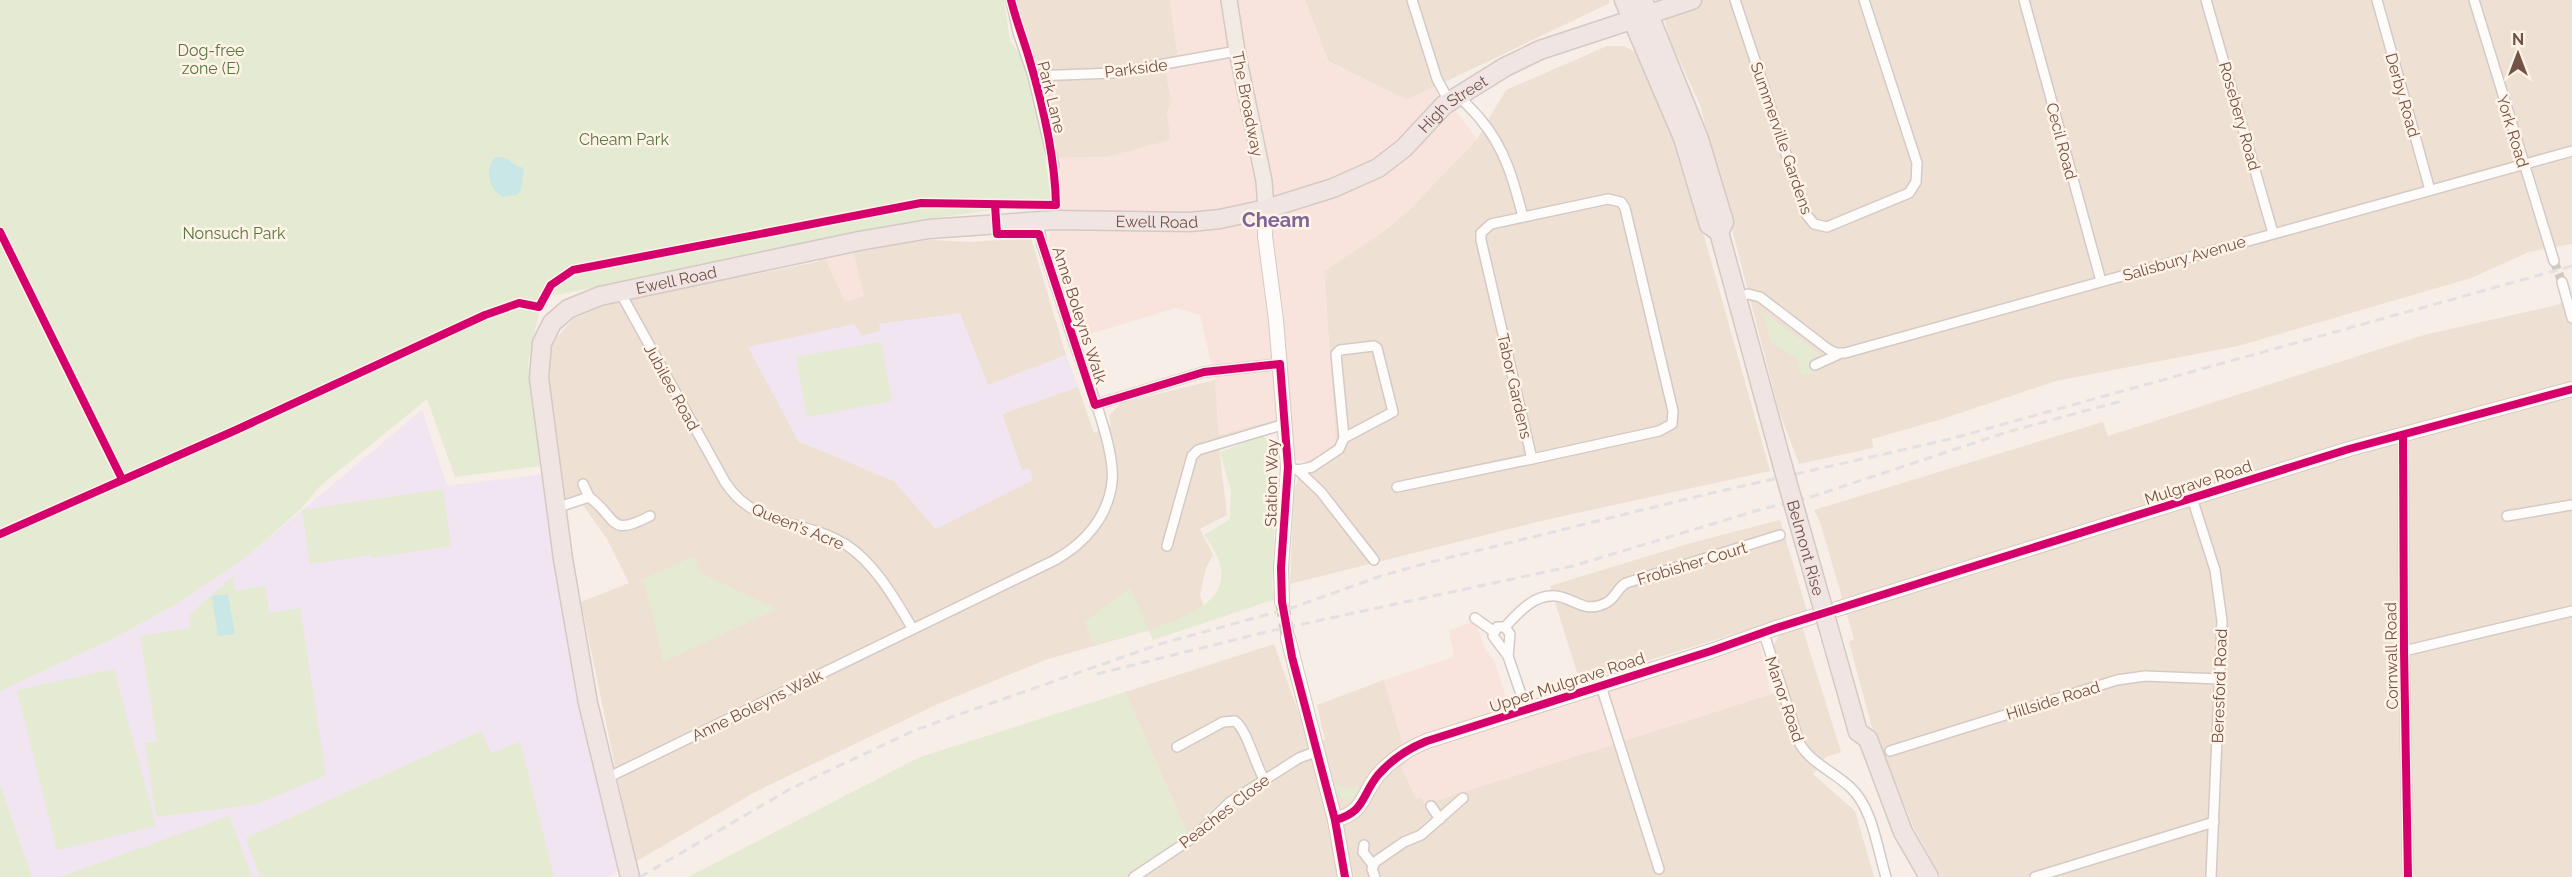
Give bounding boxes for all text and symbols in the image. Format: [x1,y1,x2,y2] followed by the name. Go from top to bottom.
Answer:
[2488,24,2548,84] north arrow
[2512,30,2524,49] text: N
[177,41,245,78] park label: Dog-free zone (E)
[1228,50,1267,159] street label: The Broadway
[2381,51,2424,139] street label: Derby Road
[1104,55,1169,82] street label: Parkside
[1033,59,1070,135] street label: Park Lane
[2215,59,2264,173] street label: Rosebery Road
[1747,60,1817,217] street label: Summerville Gardens
[1414,71,1492,137] street label: High Street
[2492,92,2533,170] street label: York Road
[2042,101,2081,182] street label: Cecil Road
[579,130,669,149] park label: Cheam Park
[1242,208,1310,232] district label: Cheam
[1116,212,1199,232] street label: Ewell Road
[182,224,286,243] park label: Nonsuch Park
[2120,232,2248,285] street label: Salisbury Avenue
[1048,244,1111,387] street label: Anne Boleyns Walk
[634,262,719,298] street label: Ewell Road
[1493,332,1536,441] street label: Tabor Gardens
[640,341,703,434] street label: Jubilee Road
[1261,439,1282,527] street label: Station Way
[2142,456,2254,509] street label: Mulgrave Road
[1783,498,1828,598] street label: Belmont Rise
[749,499,847,554] street label: Queen's Acre
[1635,538,1750,589] street label: Frobisher Court
[2381,602,2402,710] street label: Cornwall Road
[2208,628,2231,744] street label: Beresford Road
[1487,648,1647,717] street label: Upper Mulgrave Road
[1761,654,1808,744] street label: Manor Road
[689,665,826,745] street label: Anne Boleyns Walk
[2004,677,2102,724] street label: Hillside Road
[1175,770,1273,852] street label: Peaches Close

